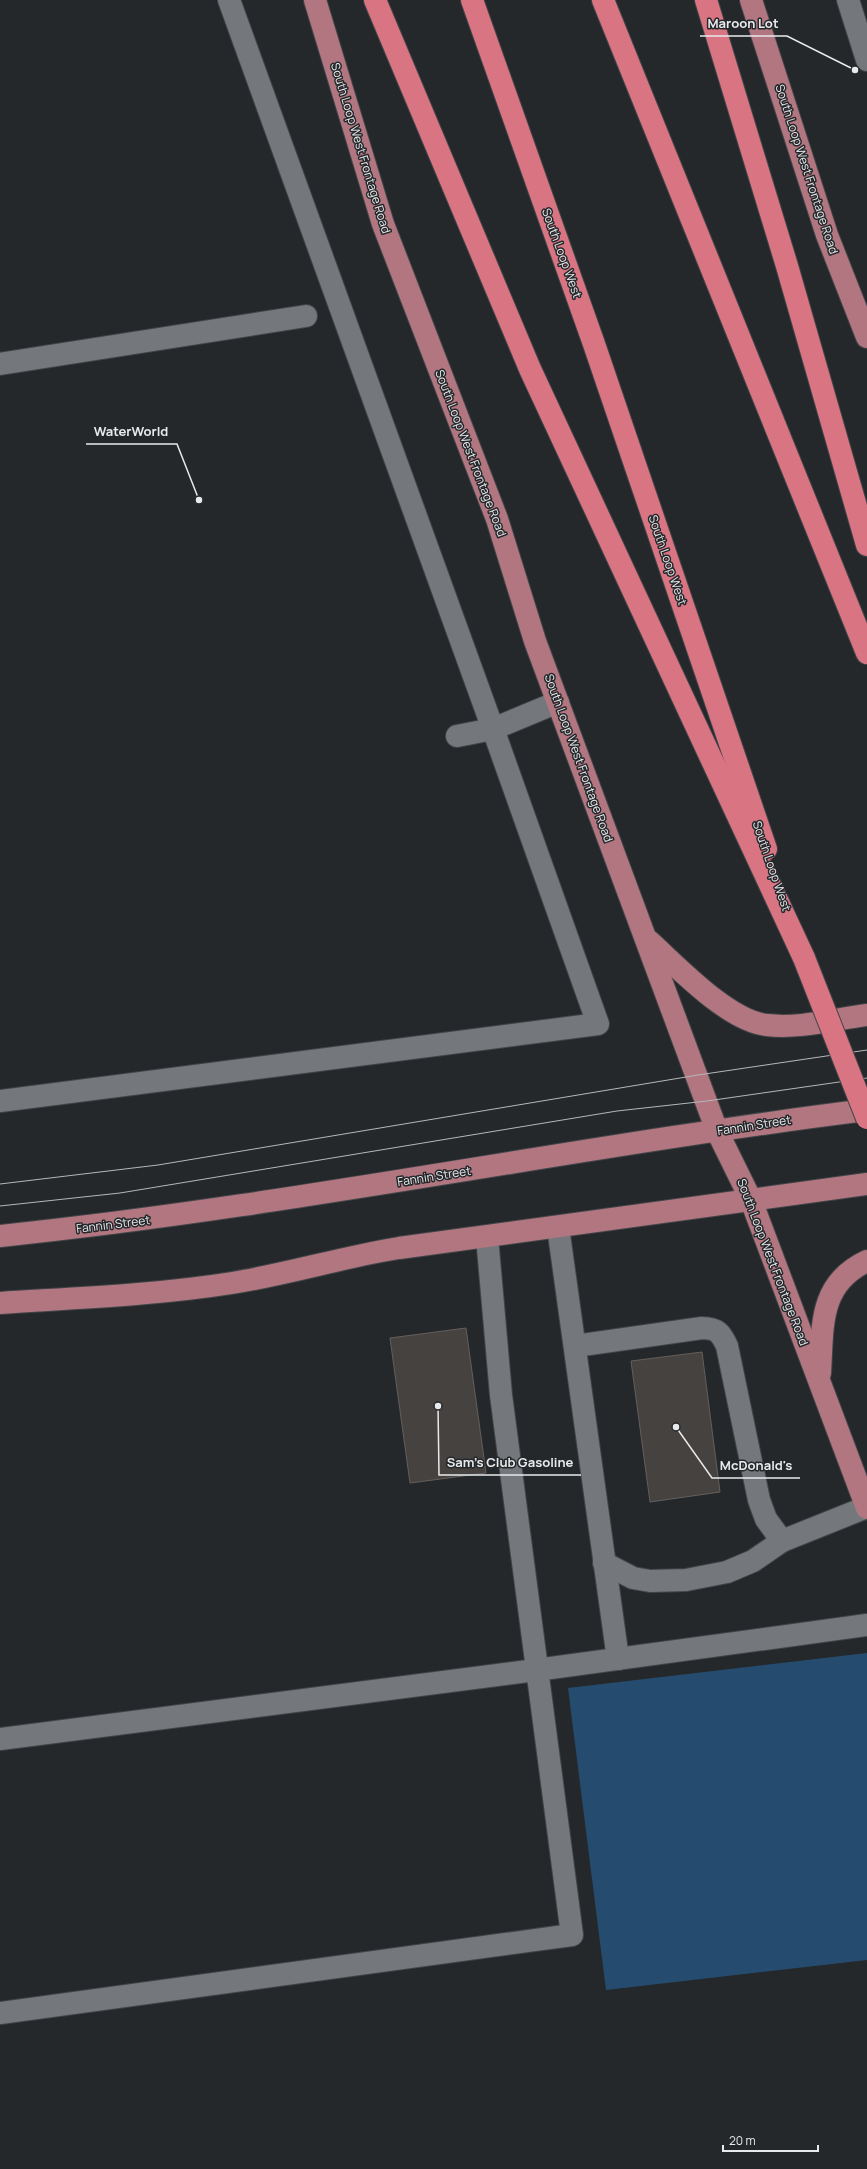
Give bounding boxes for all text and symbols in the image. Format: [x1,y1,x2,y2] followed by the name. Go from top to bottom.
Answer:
[700,11,787,36] callout: Maroon Lot
[707,14,779,32] text: Maroon Lot
[327,61,395,235] street label: South Loop West Frontage Road
[771,82,843,256] street label: South Loop West Frontage Road
[538,206,586,300] street label: South Loop West
[431,367,511,539] street label: South Loop West Frontage Road
[86,419,177,444] callout: WaterWorld
[94,422,168,440] text: WaterWorld
[645,513,691,608] street label: South Loop West
[541,672,617,844] street label: South Loop West Frontage Road
[749,819,795,914] street label: South Loop West
[716,1111,792,1139] street label: Fannin Street
[396,1162,472,1190] street label: Fannin Street
[733,1176,813,1348] street label: South Loop West Frontage Road
[75,1211,151,1237] street label: Fannin Street
[439,1450,581,1475] callout: Sam's Club Gasoline
[447,1453,574,1471] text: Sam's Club Gasoline
[712,1453,800,1478] callout: McDonald's
[720,1456,792,1474] text: McDonald's
[723,2127,818,2153] scale bar
[729,2132,756,2149] text: 20 m

